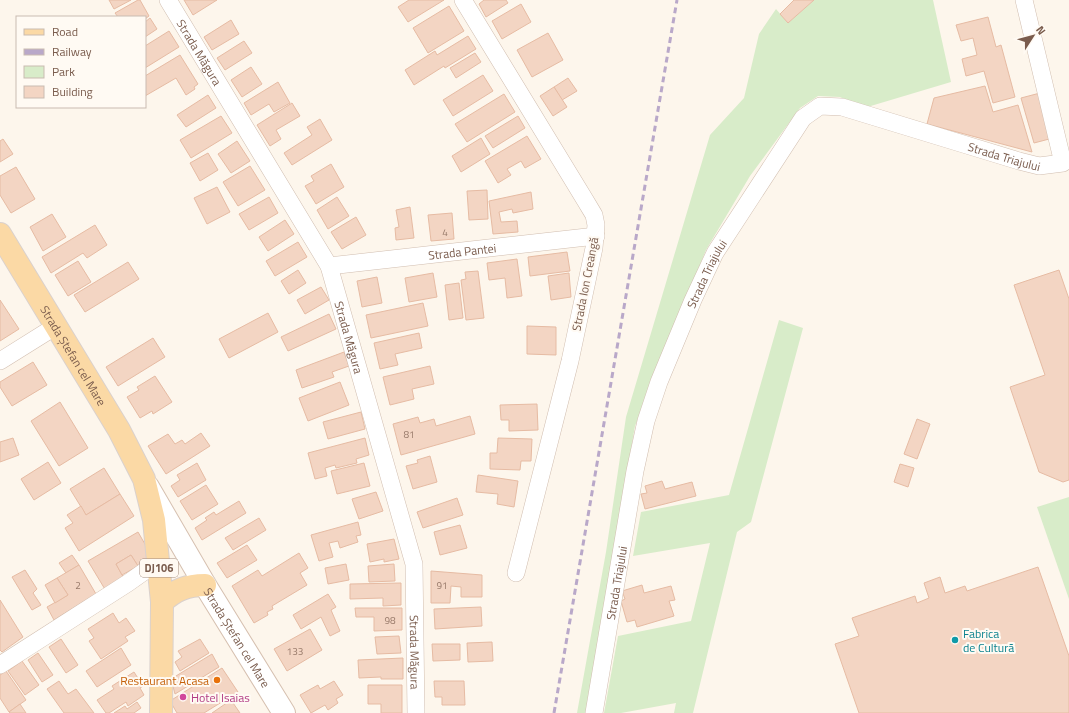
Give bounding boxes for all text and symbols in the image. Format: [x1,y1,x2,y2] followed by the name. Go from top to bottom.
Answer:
[172,15,227,89] street label: Strada Măgura
[16,16,146,108] legend
[1013,16,1053,56] north arrow
[52,22,78,41] text: Road
[1032,22,1050,38] text: N
[52,42,92,61] text: Railway
[52,62,75,81] text: Park
[52,82,93,101] text: Building
[966,137,1043,176] street label: Strada Triajului
[442,225,448,240] house number: 4
[567,235,603,333] street label: Strada Ion Creangă
[681,235,731,311] street label: Strada Triajului
[427,238,497,264] street label: Strada Pantei
[330,299,369,376] street label: Strada Măgura
[36,302,112,409] street label: Strada Ștefan cel Mare
[403,427,415,442] house number: 81
[600,544,632,621] street label: Strada Triajului
[140,559,178,577] road number: DJ106
[75,578,81,593] house number: 2
[436,578,448,593] house number: 91
[199,584,276,691] street label: Strada Ștefan cel Mare
[384,613,396,628] house number: 98
[405,615,425,690] street label: Strada Măgura
[963,624,1014,657] place label: Fabrica de Cultură
[950,635,960,645] marker: Fabrica de Cultură
[287,644,303,659] house number: 133
[120,671,209,690] place label: Restaurant Acasa
[212,675,222,685] marker: Restaurant Acasa
[191,688,250,707] place label: Hotel Isaias
[178,692,188,702] marker: Hotel Isaias

